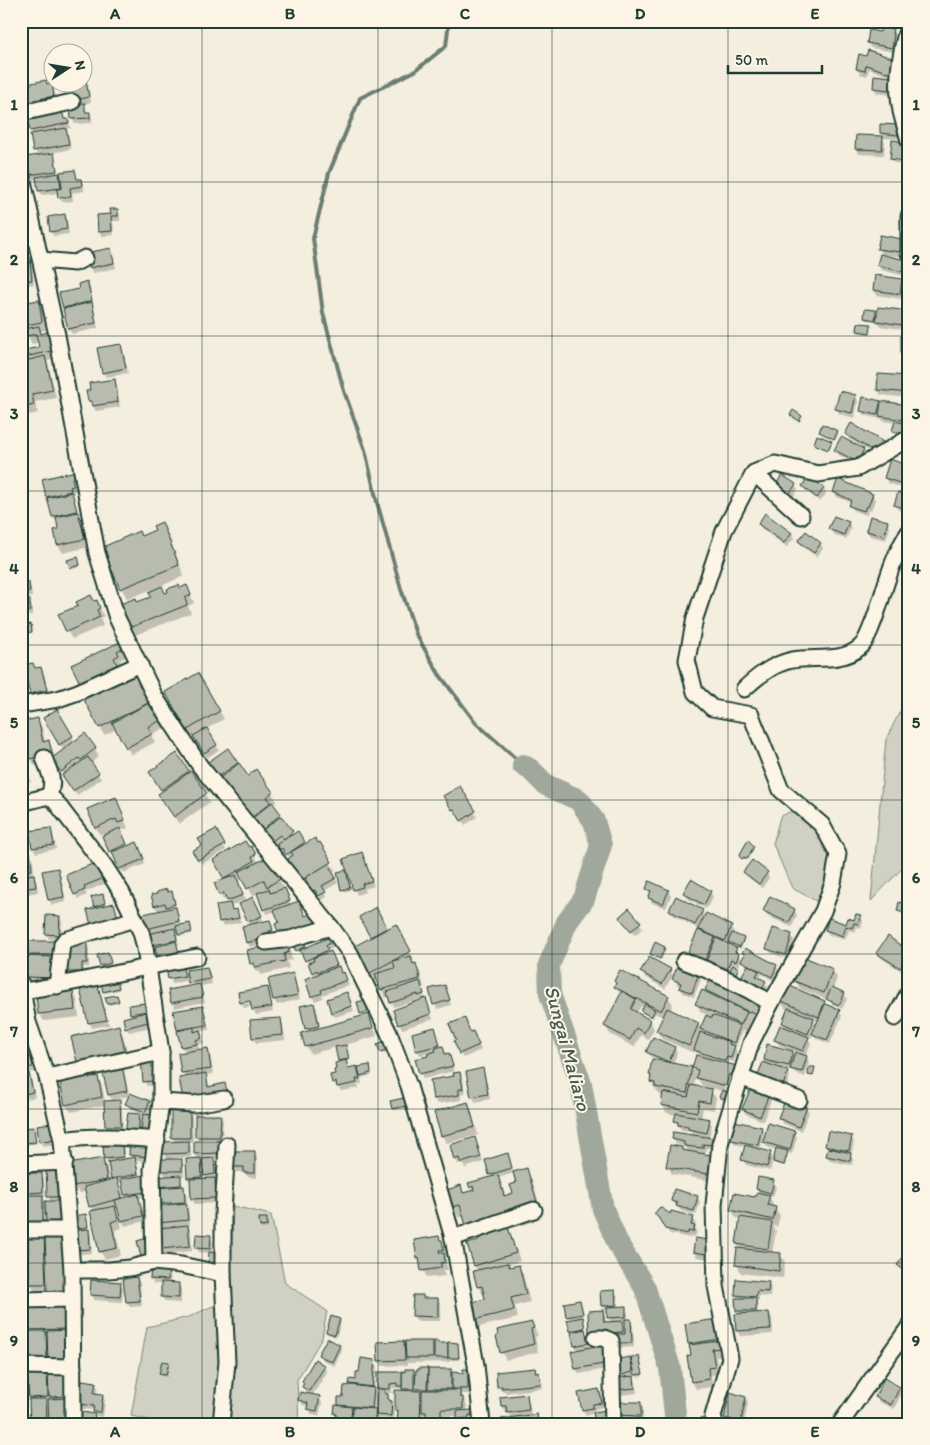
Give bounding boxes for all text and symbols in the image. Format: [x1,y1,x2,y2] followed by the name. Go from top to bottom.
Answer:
[109,4,121,23] text: A
[285,4,296,23] text: B
[460,4,471,23] text: C
[635,4,646,23] text: D
[811,4,820,23] text: E
[42,42,92,92] north arrow
[728,42,821,74] scale bar
[735,51,768,69] text: 50 m
[71,59,90,72] text: N
[10,95,18,114] text: 1
[912,95,920,114] text: 1
[10,250,19,269] text: 2
[912,250,921,269] text: 2
[10,404,19,423] text: 3
[912,404,921,423] text: 3
[9,559,19,578] text: 4
[911,559,921,578] text: 4
[10,713,19,732] text: 5
[912,713,921,732] text: 5
[10,868,19,887] text: 6
[912,868,921,887] text: 6
[540,983,596,1114] water label: Sungai Maliaro
[9,1022,18,1041] text: 7
[911,1022,920,1041] text: 7
[10,1177,19,1196] text: 8
[912,1177,921,1196] text: 8
[10,1331,18,1350] text: 9
[912,1331,920,1350] text: 9
[109,1422,121,1441] text: A
[285,1422,296,1441] text: B
[460,1422,471,1441] text: C
[635,1422,646,1441] text: D
[811,1422,820,1441] text: E

